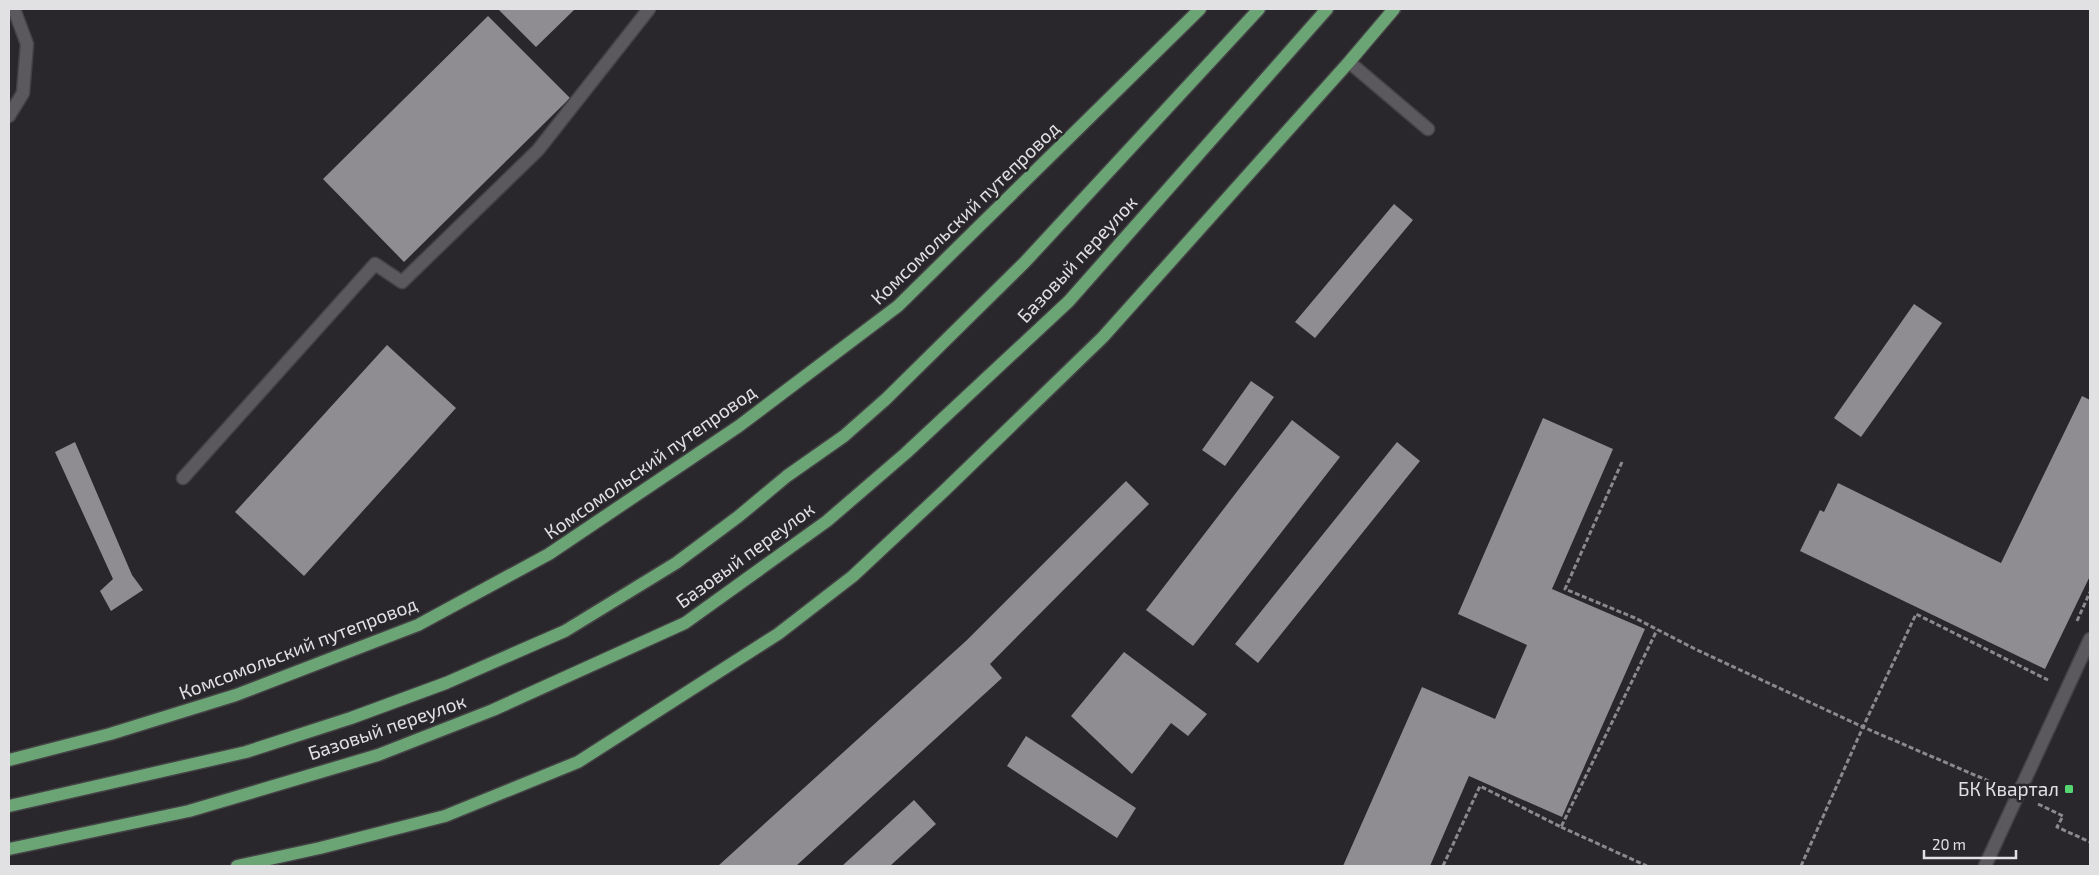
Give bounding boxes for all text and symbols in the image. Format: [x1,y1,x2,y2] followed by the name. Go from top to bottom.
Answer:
[866,116,1064,310] street label: Комсомольский путепровод
[1012,190,1142,328] street label: Базовый переулок
[539,380,761,544] street label: Комсомольский путепровод
[671,497,819,613] street label: Базовый переулок
[175,591,421,705] street label: Комсомольский путепровод
[305,689,469,765] street label: Базовый переулок
[1958,777,2059,800] place label: БК Квартал
[2063,783,2075,795] marker: БК Квартал
[1924,828,2016,860] scale bar
[1932,835,1966,853] text: 20 m

